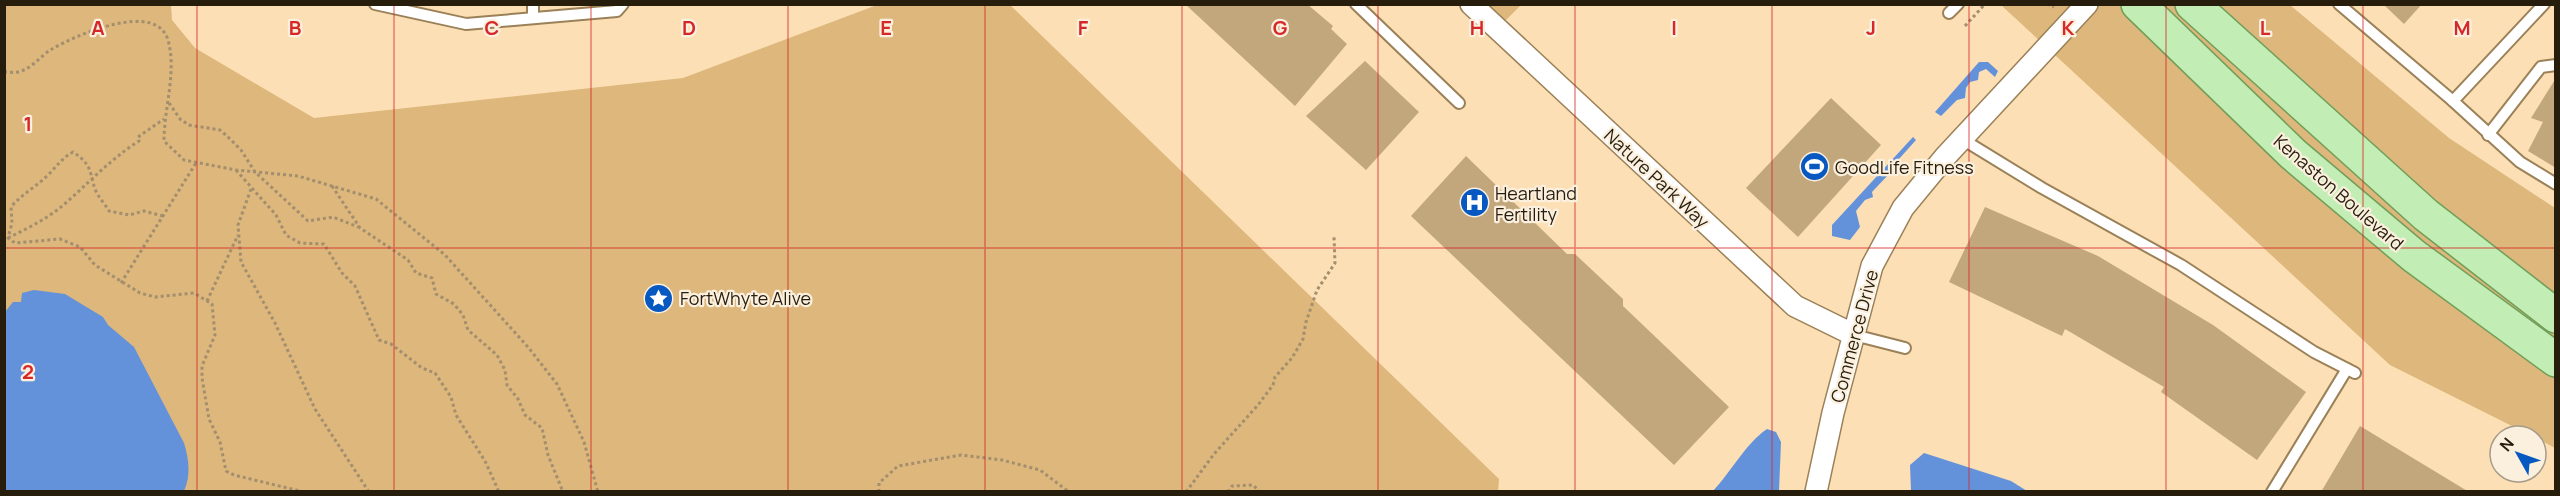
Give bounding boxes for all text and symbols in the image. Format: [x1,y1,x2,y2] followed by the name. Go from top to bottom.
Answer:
[91,14,105,41] text: A
[289,14,302,41] text: B
[485,14,499,41] text: C
[682,14,696,41] text: D
[880,14,892,41] text: E
[1078,14,1089,41] text: F
[1273,14,1288,41] text: G
[1470,14,1484,41] text: H
[1671,14,1677,41] text: I
[1866,14,1876,41] text: J
[2062,14,2075,41] text: K
[2260,14,2271,41] text: L
[2453,14,2471,41] text: M
[24,110,32,137] text: 1
[1599,123,1715,233] street label: Nature Park Way
[2269,129,2409,255] street label: Kenaston Boulevard
[1798,151,1830,183] sports icon: GoodLife Fitness
[1835,155,1974,179] place label: GoodLife Fitness
[1495,181,1577,226] place label: Heartland Fertility
[1458,187,1490,219] hospital icon: Heartland Fertility
[1825,267,1883,405] street label: Commerce Drive
[643,282,675,314] place icon: FortWhyte Alive
[680,286,811,310] place label: FortWhyte Alive
[22,358,34,385] text: 2
[2488,424,2548,484] north arrow
[2494,433,2519,456] text: N

